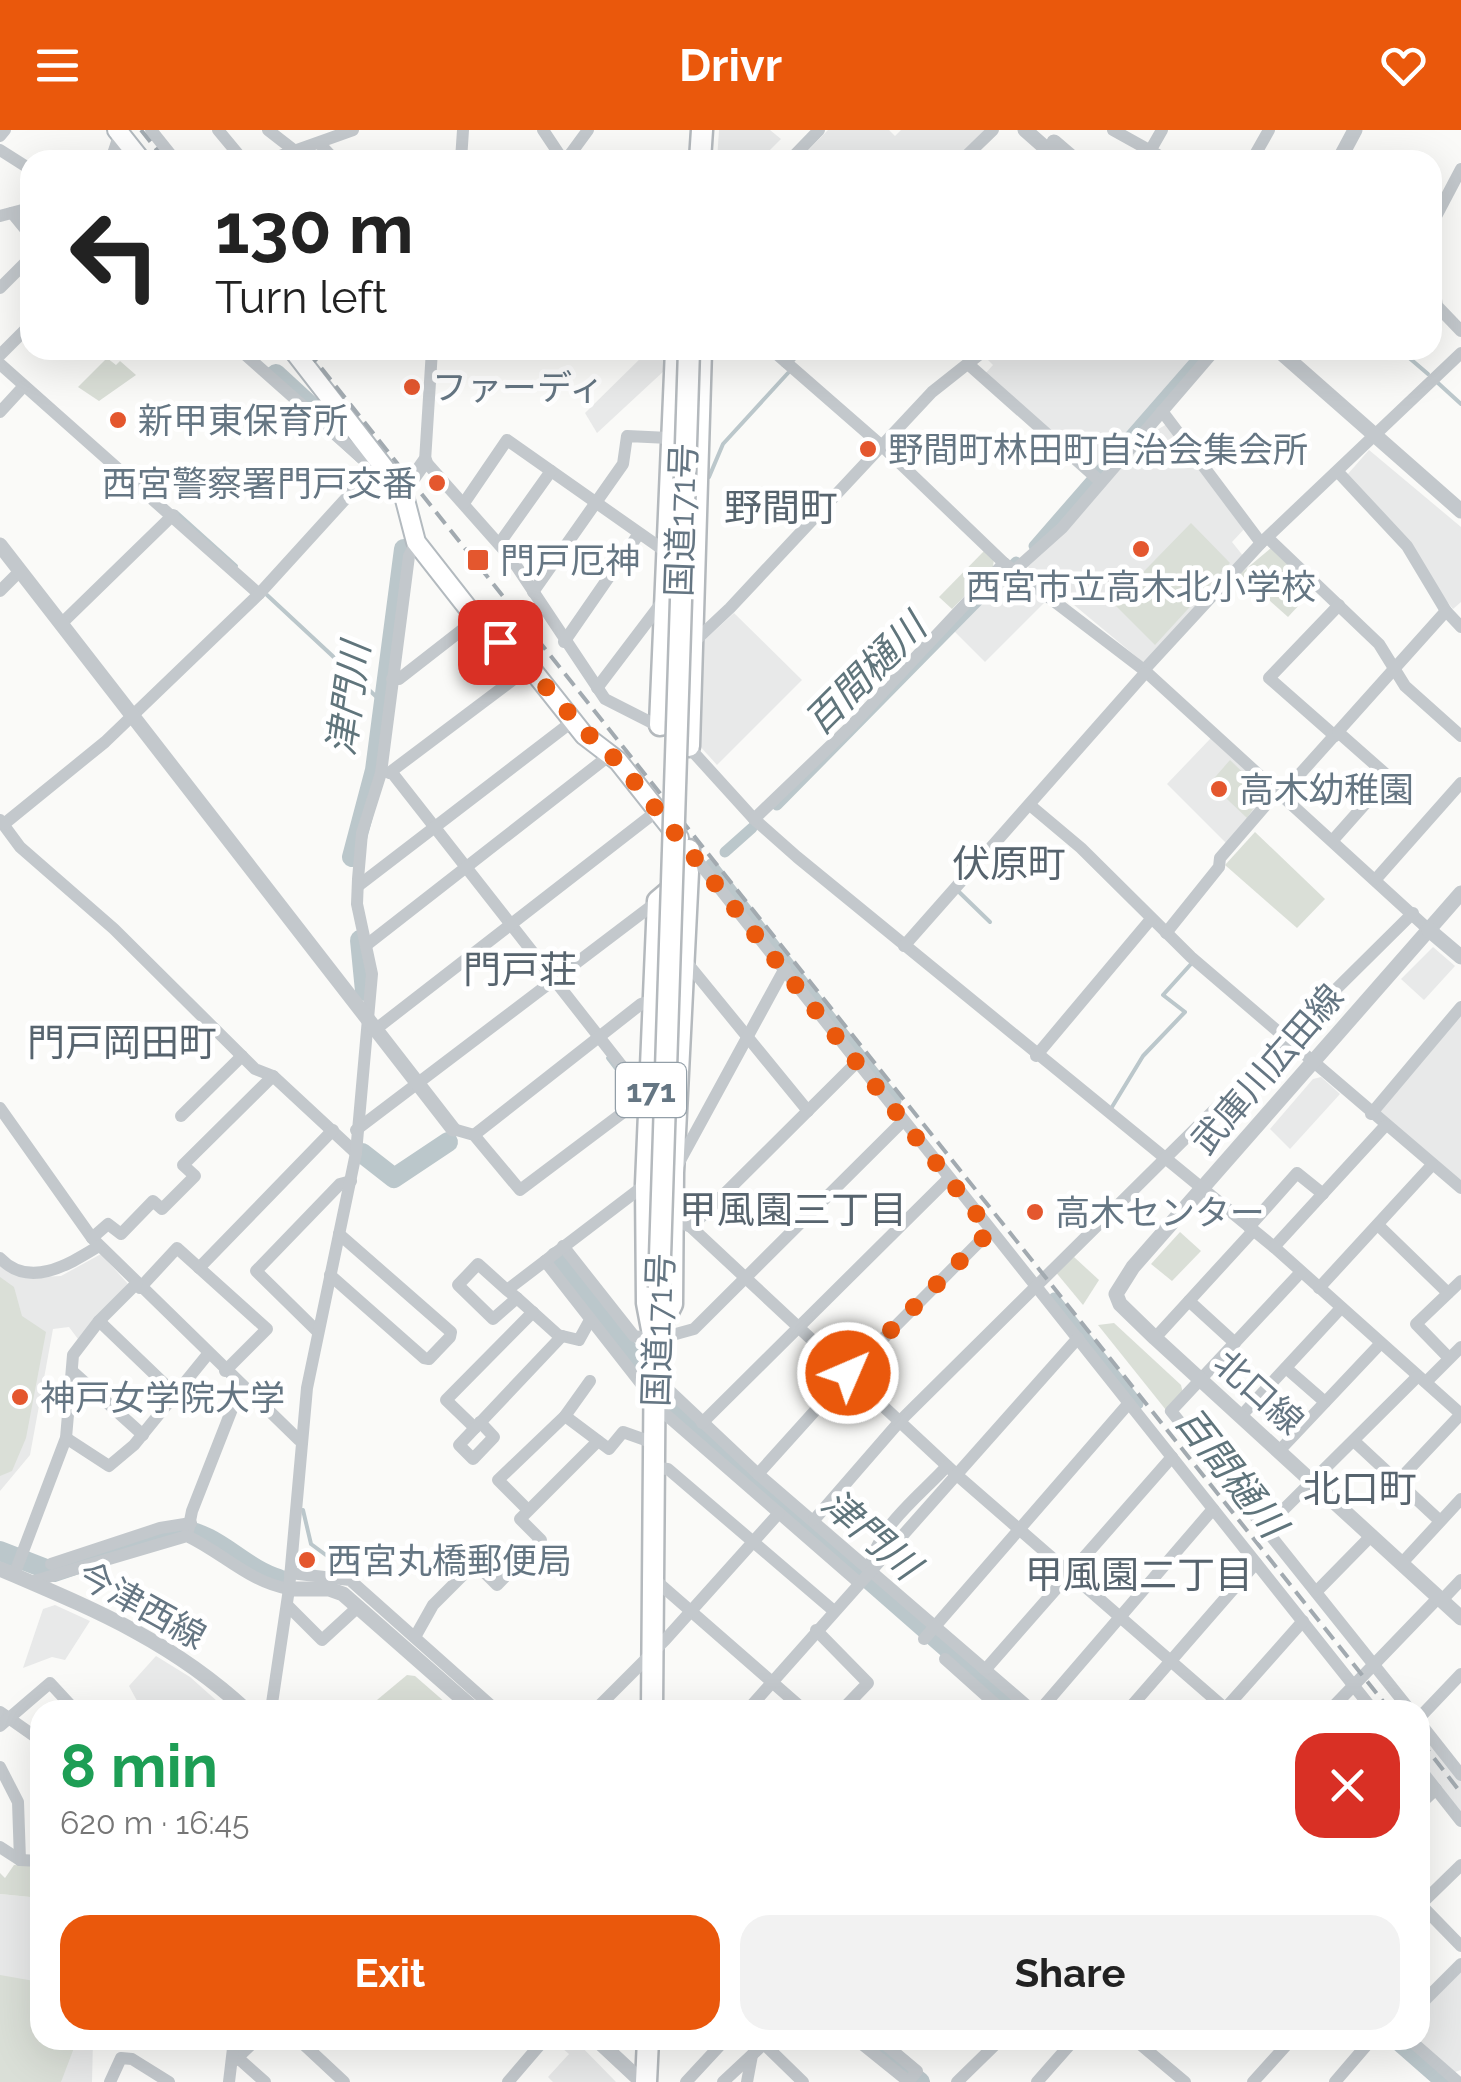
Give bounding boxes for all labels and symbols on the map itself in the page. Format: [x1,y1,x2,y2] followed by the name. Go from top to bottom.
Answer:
[432,367,605,408] place label: ファーディ
[401,376,423,398] marker: ファーディ
[138,400,348,441] place label: 新甲東保育所
[107,409,129,431] marker: 新甲東保育所
[888,429,1308,470] place label: 野間町林田町自治会集会所
[857,438,879,460] marker: 野間町林田町自治会集会所
[658,443,704,597] street label: 国道171号
[102,463,417,504] place label: 西宮警察署門戸交番
[426,472,448,494] marker: 西宮警察署門戸交番
[724,485,838,530] district label: 野間町
[1130,538,1152,560] marker: 西宮市立高木北小学校
[500,540,640,581] place label: 門戸厄神
[465,547,491,573] marker: 門戸厄神
[966,566,1316,607] place label: 西宮市立高木北小学校
[458,600,543,685] pin
[795,602,937,744] water label: 百間樋川
[318,635,379,759] water label: 津門川
[1239,769,1414,810] place label: 高木幼稚園
[1208,778,1230,800] marker: 高木幼稚園
[952,841,1066,886] district label: 伏原町
[463,947,577,992] district label: 門戸荘
[1183,976,1351,1162] street label: 武庫川広田線
[27,1020,217,1065] district label: 門戸岡田町
[616,1063,686,1117] road number: 171
[679,1187,907,1232] district label: 甲風園三丁目
[1055,1192,1265,1233] place label: 高木センター
[1024,1201,1046,1223] marker: 高木センター
[635,1253,681,1407] street label: 国道171号
[796,1321,900,1425] position arrow
[1206,1342,1312,1442] street label: 北口線
[40,1377,285,1418] place label: 神戸女学院大学
[9,1386,31,1408] marker: 神戸女学院大学
[1166,1398,1298,1549] water label: 百間樋川
[1303,1466,1417,1511] district label: 北口町
[813,1480,932,1591] water label: 津門川
[327,1540,572,1581] place label: 西宮丸橋郵便局
[296,1549,318,1571] marker: 西宮丸橋郵便局
[1025,1552,1253,1597] district label: 甲風園二丁目
[71,1553,213,1657] street label: 今津西線

